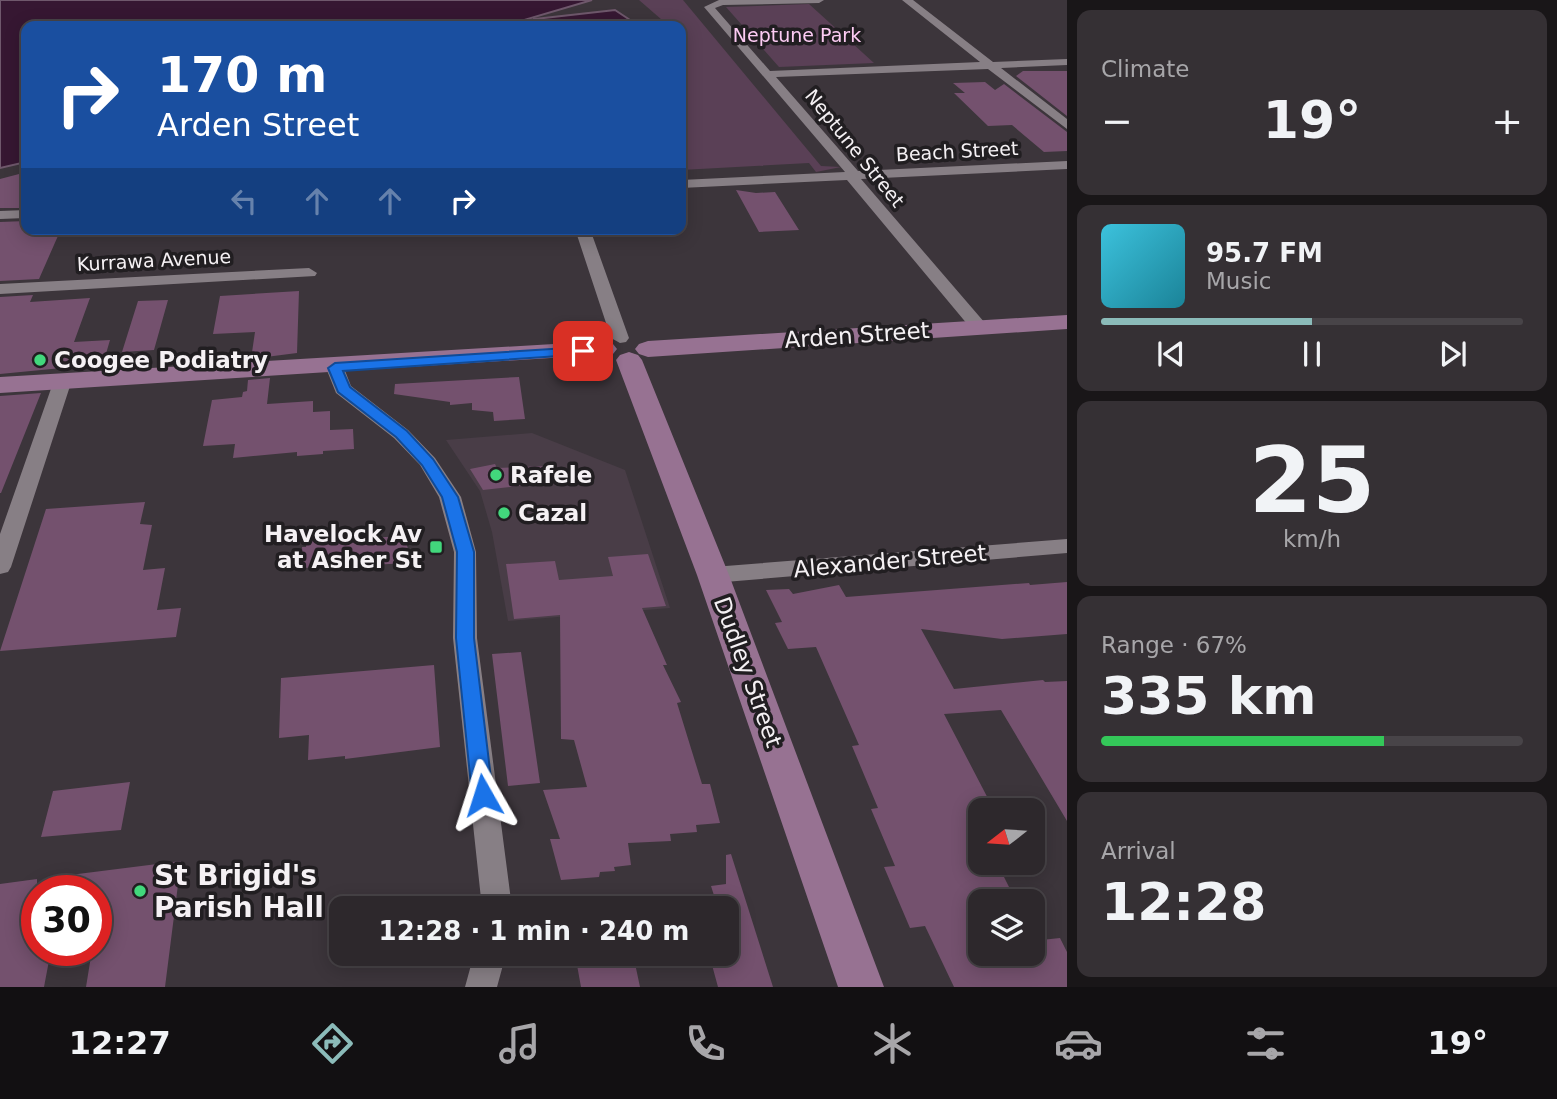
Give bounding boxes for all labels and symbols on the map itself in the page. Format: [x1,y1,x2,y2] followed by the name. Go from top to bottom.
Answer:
[733,24,861,46] park label: Neptune Park
[801,85,909,211] street label: Neptune Street
[895,137,1019,165] street label: Beach Street
[76,245,232,275] street label: Kurrawa Avenue
[784,317,930,353] street label: Arden Street
[553,321,613,381] pin
[54,347,268,373] place label: Coogee Podiatry
[32,352,48,368] marker: Coogee Podiatry
[510,462,592,488] place label: Rafele
[488,467,504,483] marker: Rafele
[518,500,587,526] place label: Cazal
[496,505,512,521] marker: Cazal
[264,521,422,573] place label: Havelock Av at Asher St
[428,539,444,555] marker: Havelock Av at Asher St
[792,540,988,582] street label: Alexander Street
[709,593,787,751] street label: Dudley Street
[446,758,520,832] position arrow
[968,798,1045,875] north arrow
[154,859,324,924] place label: St Brigid's Parish Hall
[21,875,112,966] speed limit sign: 30
[132,883,148,899] marker: St Brigid's Parish Hall

